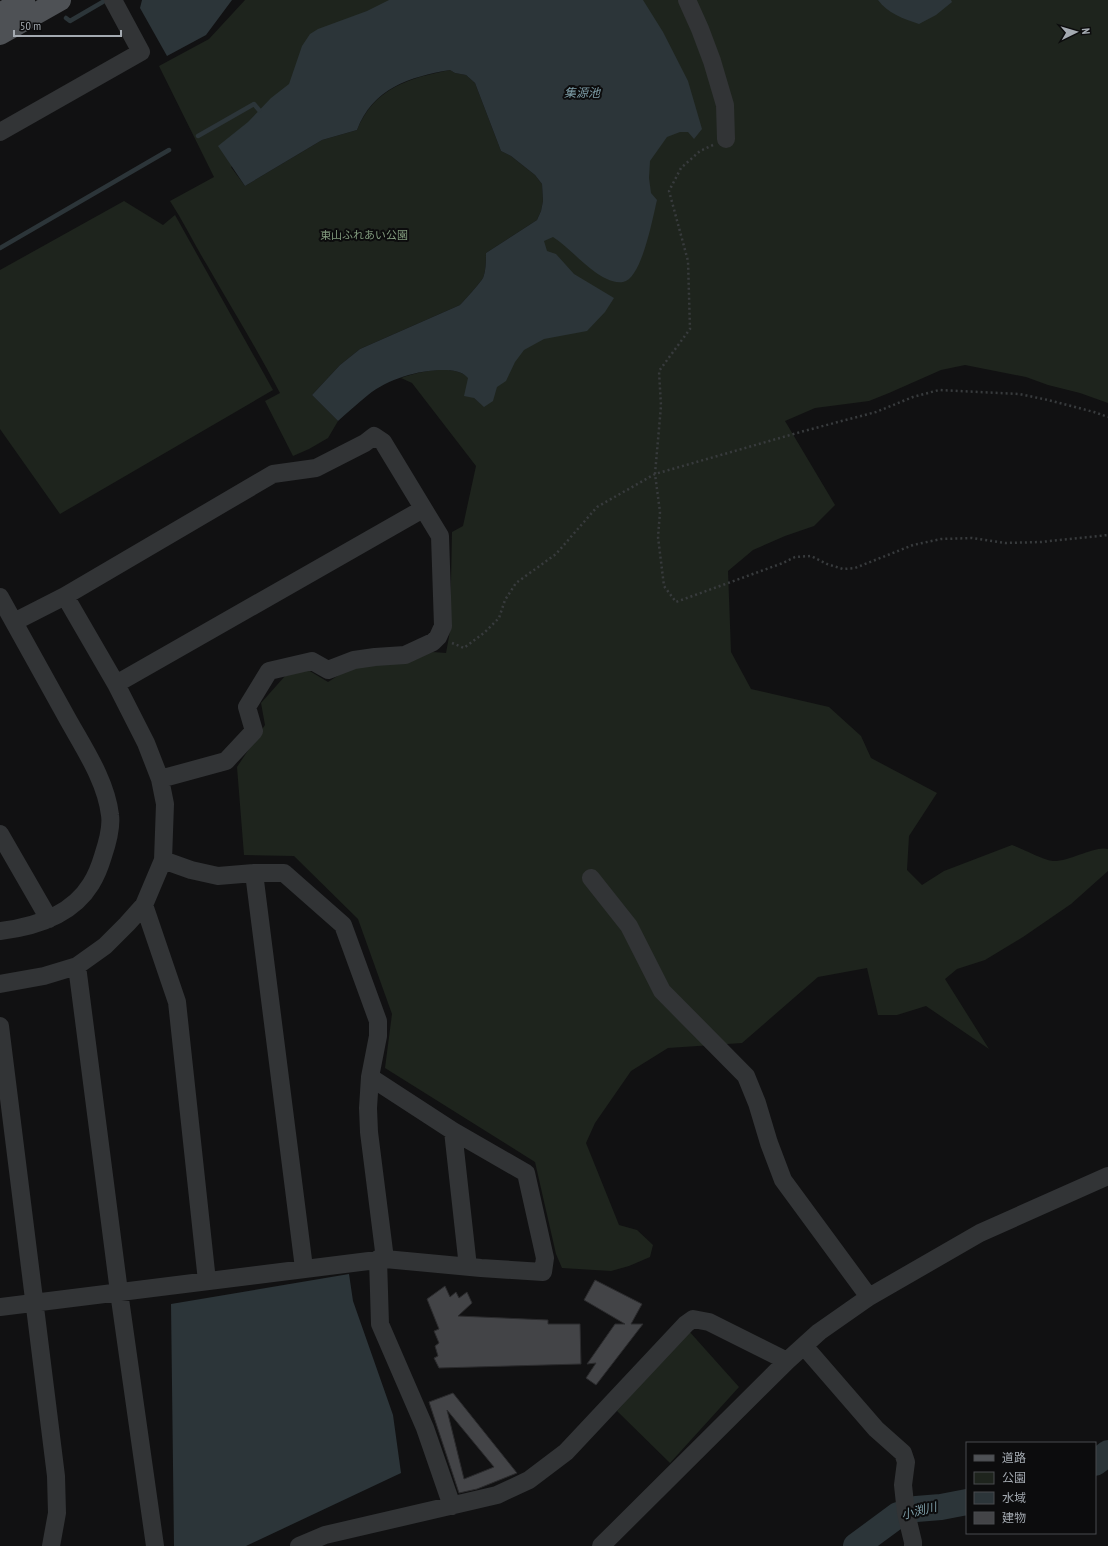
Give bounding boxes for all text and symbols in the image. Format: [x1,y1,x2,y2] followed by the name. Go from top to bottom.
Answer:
[14,12,121,38] scale bar
[1056,12,1096,52] north arrow
[20,18,41,33] text: 50 m
[1079,28,1093,35] text: N
[564,85,601,100] water label: 集源池
[320,228,408,242] park label: 東山ふれあい公園
[966,1442,1096,1534] legend
[1002,1450,1026,1465] text: 道路
[1002,1470,1026,1485] text: 公園
[1002,1490,1026,1505] text: 水域
[900,1498,940,1522] water label: 小渕川
[1002,1510,1026,1525] text: 建物

